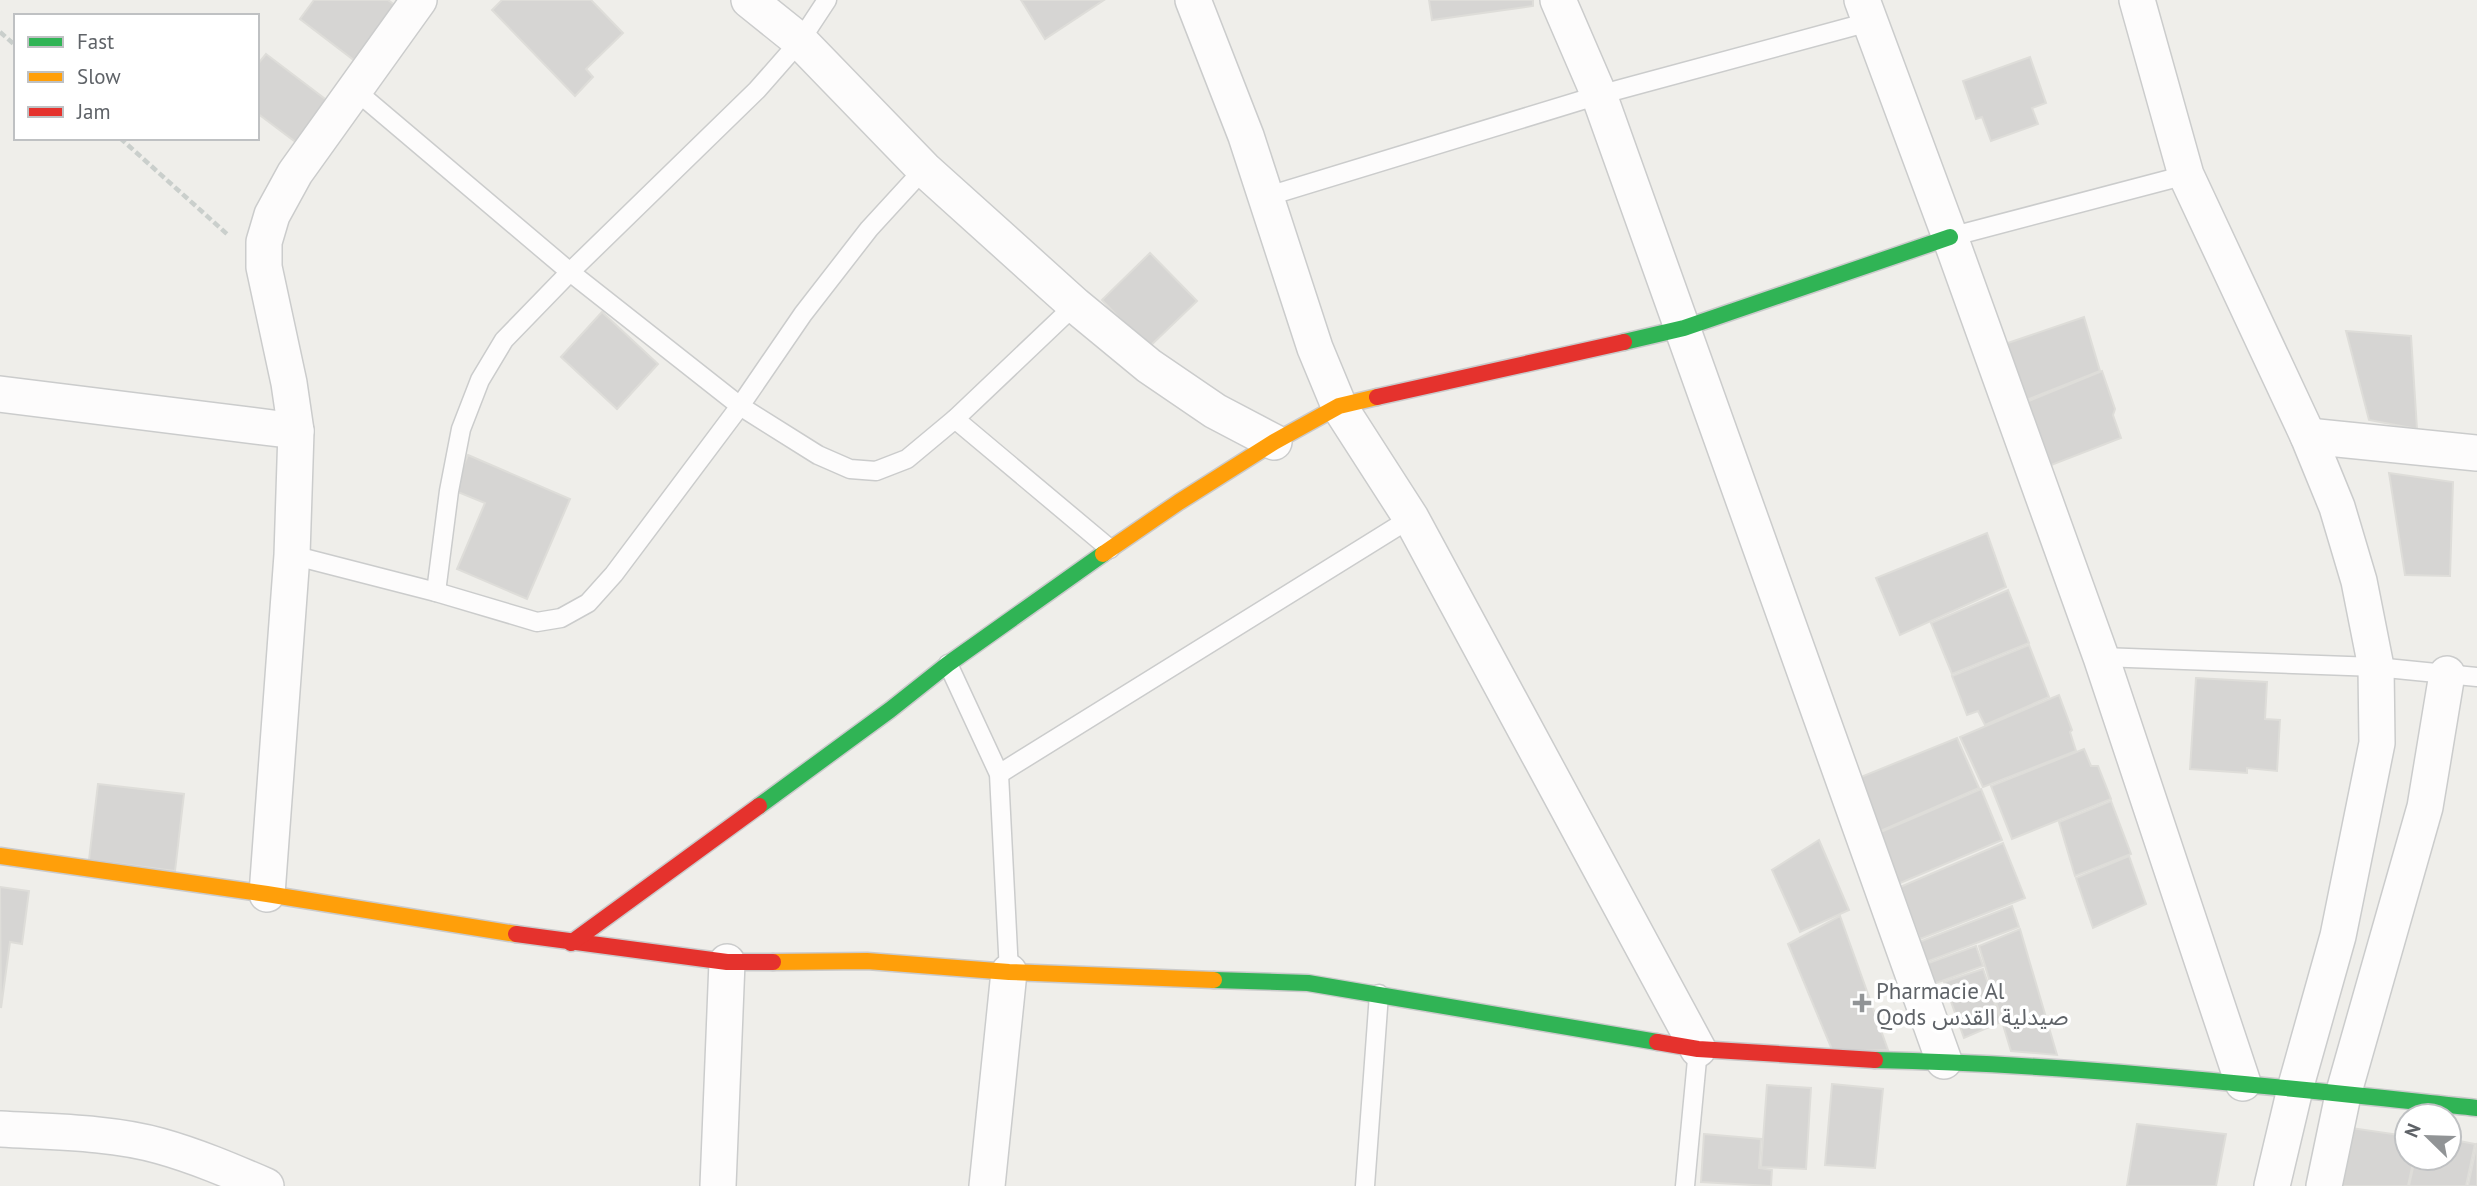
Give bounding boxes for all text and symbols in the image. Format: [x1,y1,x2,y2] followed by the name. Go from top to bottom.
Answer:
[14,14,259,140] legend
[77,28,114,55] text: Fast
[77,63,121,90] text: Slow
[76,98,111,125] text: Jam
[1876,976,2069,1031] place label: Pharmacie Al Qods صيدلية القدس
[1854,995,1870,1011] marker: Pharmacie Al Qods صيدلية القدس
[2393,1102,2463,1172] north arrow
[2399,1120,2426,1141] text: N

